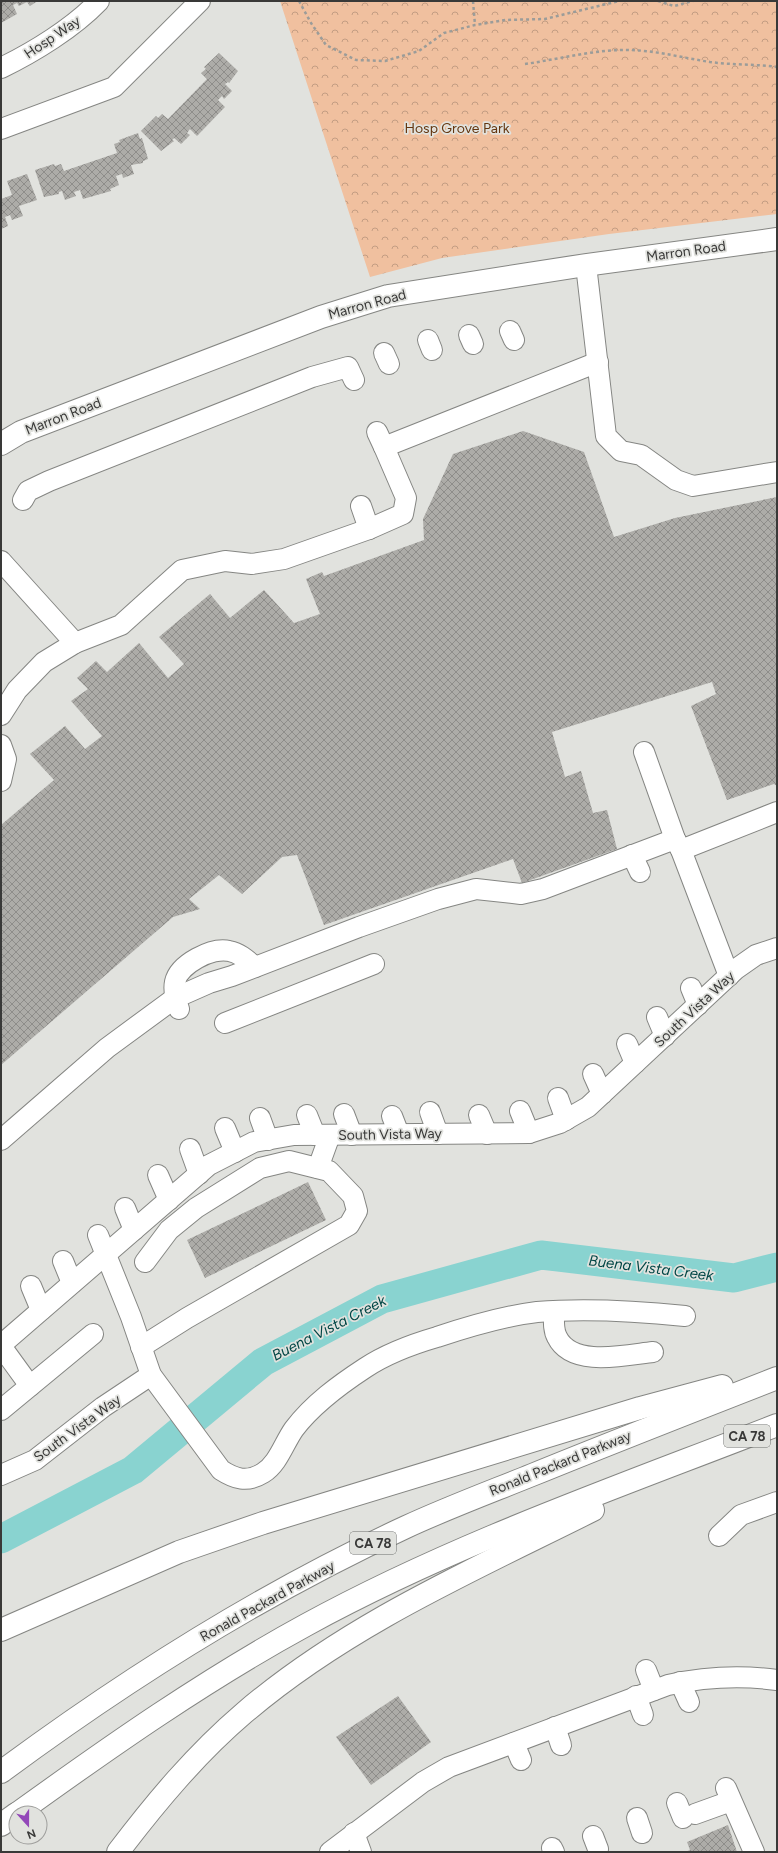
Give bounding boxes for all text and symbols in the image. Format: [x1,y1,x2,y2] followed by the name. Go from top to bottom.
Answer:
[21,12,84,62] street label: Hosp Way
[404,120,510,137] park label: Hosp Grove Park
[645,238,727,265] street label: Marron Road
[326,286,408,323] street label: Marron Road
[23,394,104,439] street label: Marron Road
[651,967,739,1051] street label: South Vista Way
[338,1125,443,1144] street label: South Vista Way
[588,1251,715,1285] water label: Buena Vista Creek
[269,1291,390,1364] water label: Buena Vista Creek
[30,1391,125,1466] street label: South Vista Way
[724,1425,770,1447] road number: CA 78
[487,1427,634,1500] street label: Ronald Packard Parkway
[350,1532,396,1554] road number: CA 78
[197,1557,338,1646] street label: Ronald Packard Parkway
[8,1805,48,1845] north arrow
[25,1826,38,1841] text: N

